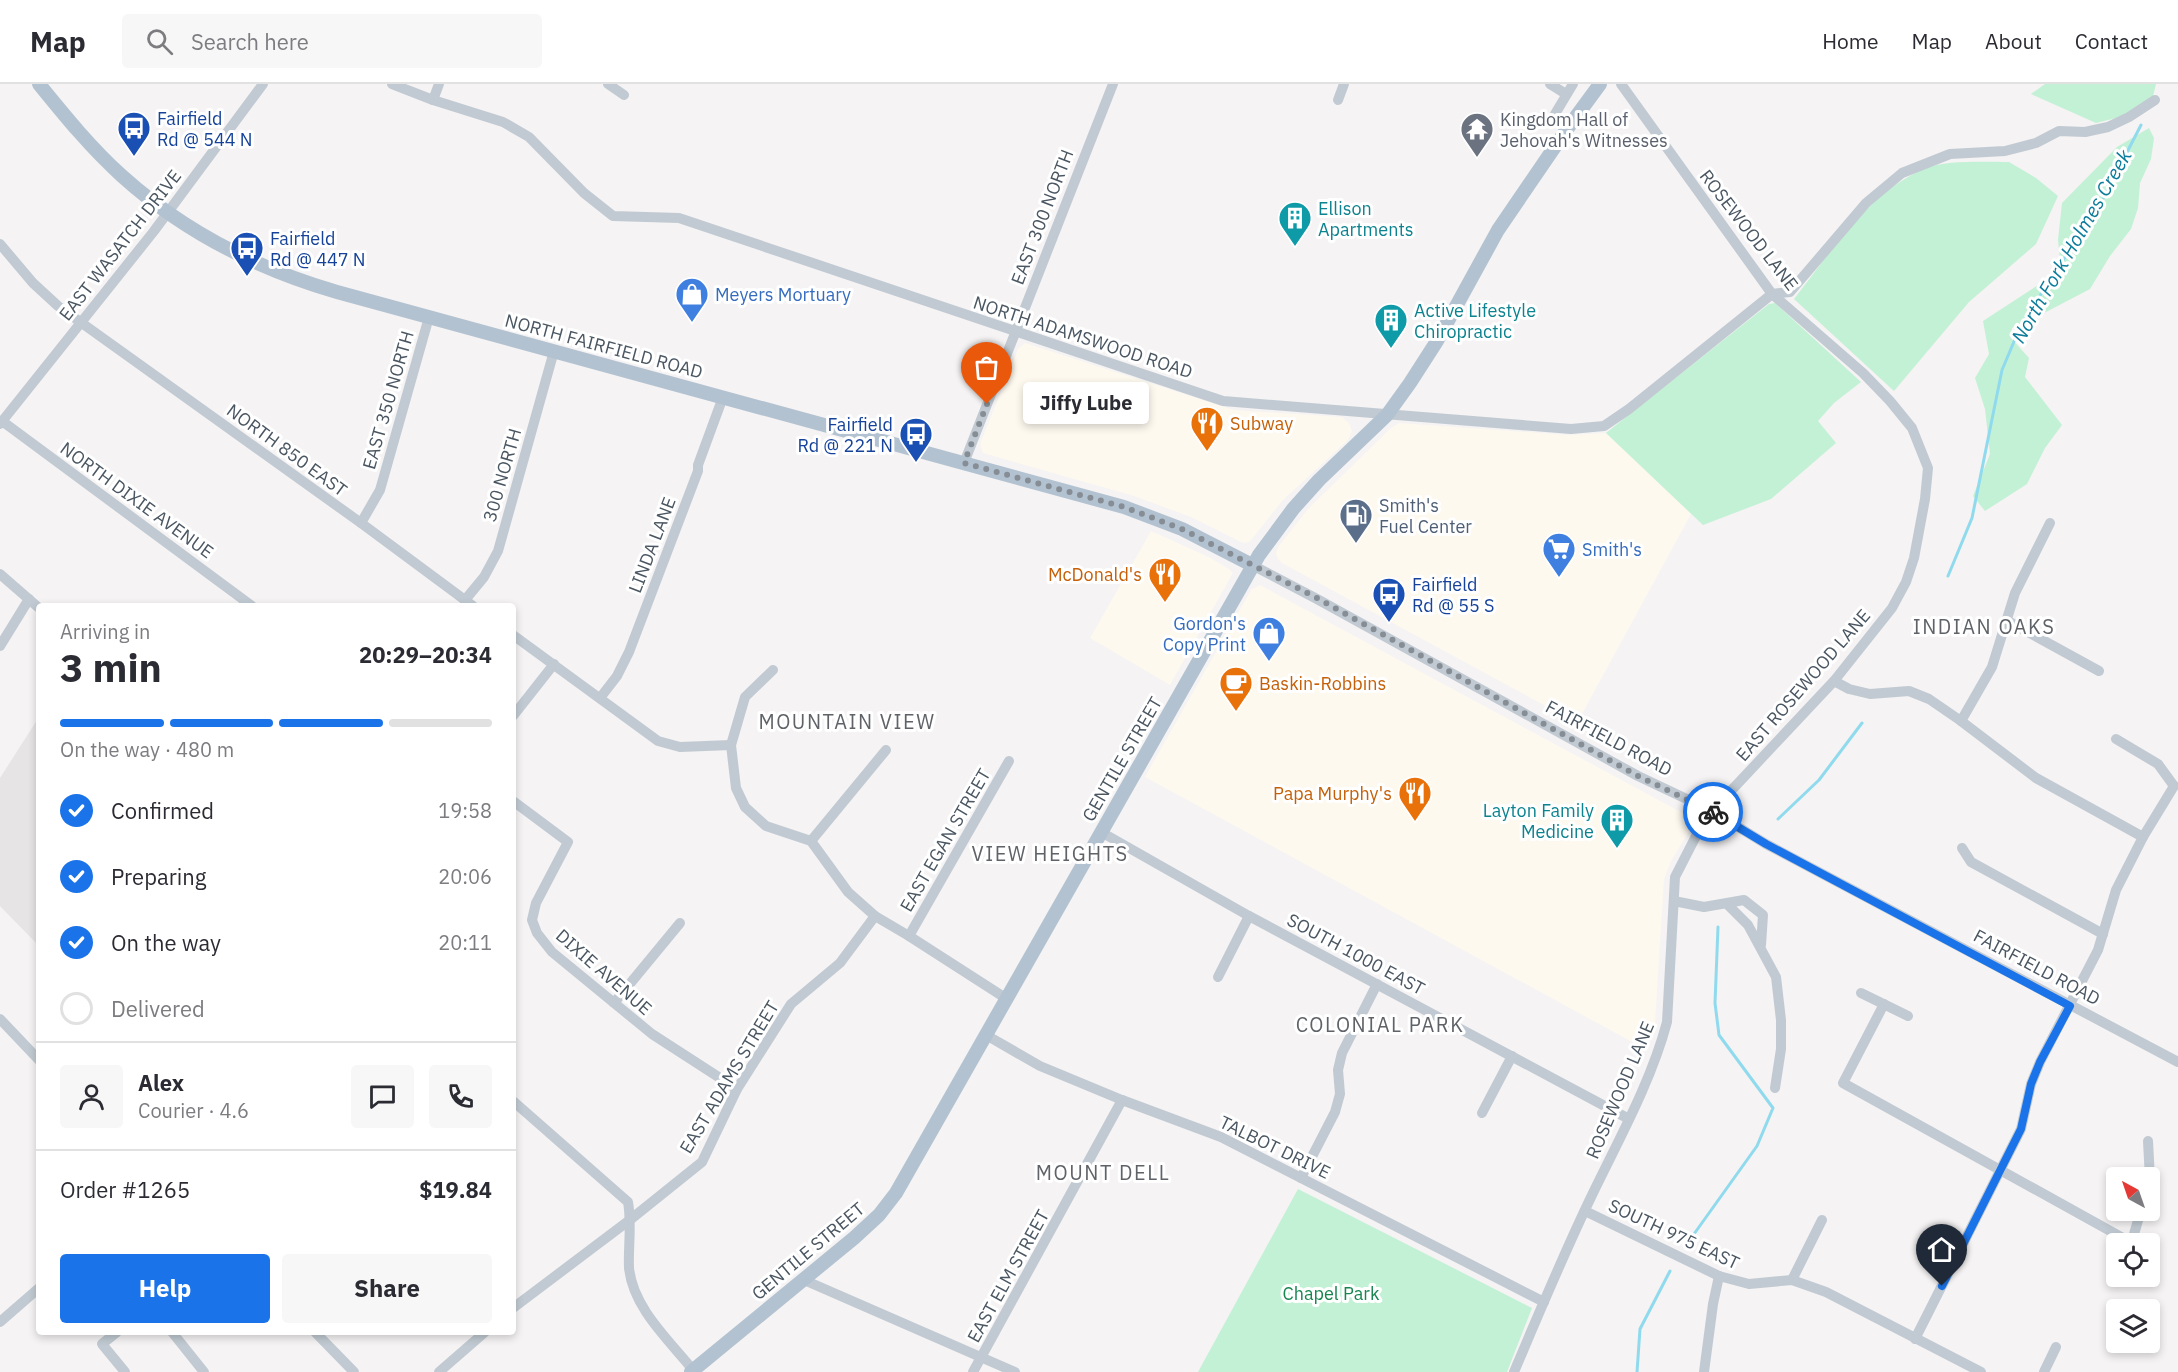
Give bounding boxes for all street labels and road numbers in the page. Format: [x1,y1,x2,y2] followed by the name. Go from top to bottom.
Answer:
[1006,146,1078,288] street label: EAST 300 NORTH
[54,165,186,325] street label: EAST WASATCH DRIVE
[1695,165,1803,295] street label: ROSEWOOD LANE
[970,291,1196,383] street label: NORTH ADAMSWOOD ROAD
[503,309,705,383] street label: NORTH FAIRFIELD ROAD
[357,328,419,472] street label: EAST 350 NORTH
[222,399,352,501] street label: NORTH 850 EAST
[478,426,526,524] street label: 300 NORTH
[56,437,218,563] street label: NORTH DIXIE AVENUE
[623,494,681,596] street label: LINDA LANE
[1731,604,1875,766] street label: EAST ROSEWOOD LANE
[1077,693,1167,825] street label: GENTILE STREET
[1542,695,1676,781] street label: FAIRFIELD ROAD
[895,764,995,916] street label: EAST EGAN STREET
[1283,908,1429,1000] street label: SOUTH 1000 EAST
[551,924,657,1020] street label: DIXIE AVENUE
[1970,924,2104,1010] street label: FAIRFIELD ROAD
[674,996,784,1158] street label: EAST ADAMS STREET
[1581,1018,1659,1162] street label: ROSEWOOD LANE
[1216,1110,1334,1184] street label: TALBOT DRIVE
[1605,1194,1743,1274] street label: SOUTH 975 EAST
[747,1197,869,1305] street label: GENTILE STREET
[962,1205,1054,1347] street label: EAST ELM STREET

